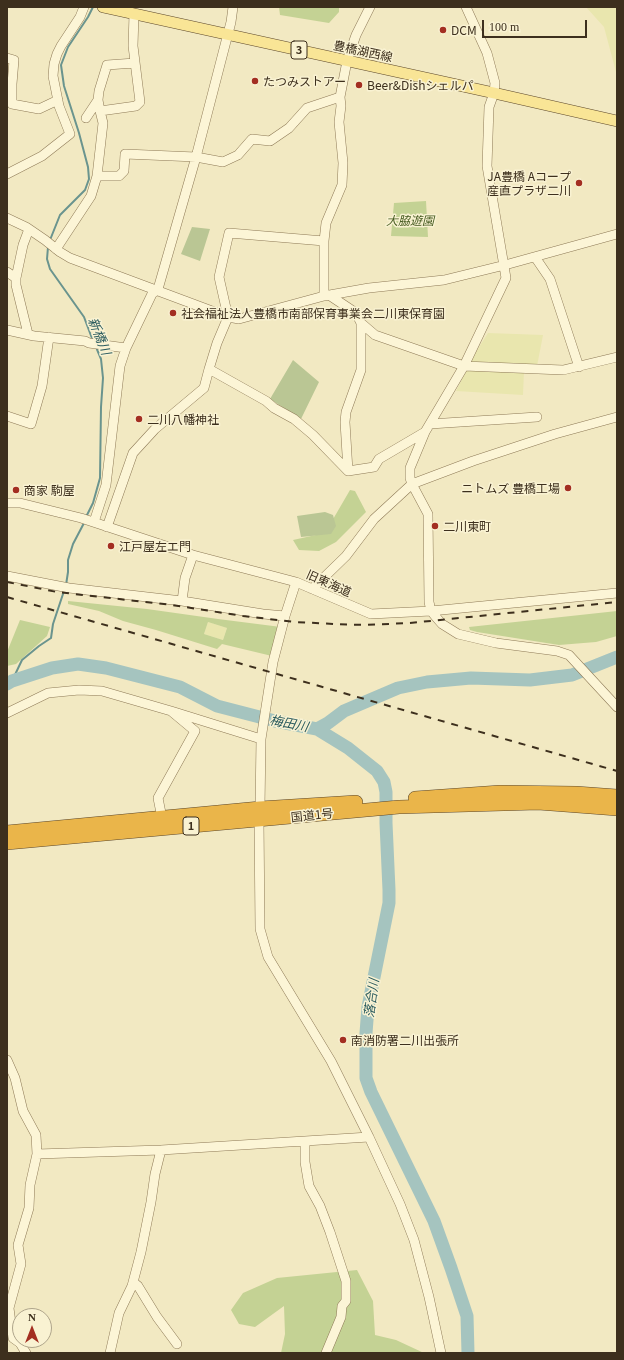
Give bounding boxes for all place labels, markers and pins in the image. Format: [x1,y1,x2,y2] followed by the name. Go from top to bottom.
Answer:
[451,23,477,37] place label: DCM
[438,25,448,35] marker: DCM
[263,74,346,88] place label: たつみストアー
[250,76,260,86] marker: たつみストアー
[367,78,473,92] place label: Beer&Dishシェルパ
[354,80,364,90] marker: Beer&Dishシェルパ
[487,169,571,197] place label: JA豊橋 Aコープ 産直プラザ二川
[574,178,584,188] marker: JA豊橋 Aコープ 産直プラザ二川
[181,306,445,320] place label: 社会福祉法人豊橋市南部保育事業会二川東保育園
[168,308,178,318] marker: 社会福祉法人豊橋市南部保育事業会二川東保育園
[147,412,219,426] place label: 二川八幡神社
[134,414,144,424] marker: 二川八幡神社
[461,481,560,495] place label: ニトムズ 豊橋工場
[24,483,75,497] place label: 商家 駒屋
[563,483,573,493] marker: ニトムズ 豊橋工場
[11,485,21,495] marker: 商家 駒屋
[443,519,491,533] place label: 二川東町
[430,521,440,531] marker: 二川東町
[119,539,191,553] place label: 江戸屋左エ門
[106,541,116,551] marker: 江戸屋左エ門
[351,1033,459,1047] place label: 南消防署二川出張所
[338,1035,348,1045] marker: 南消防署二川出張所

